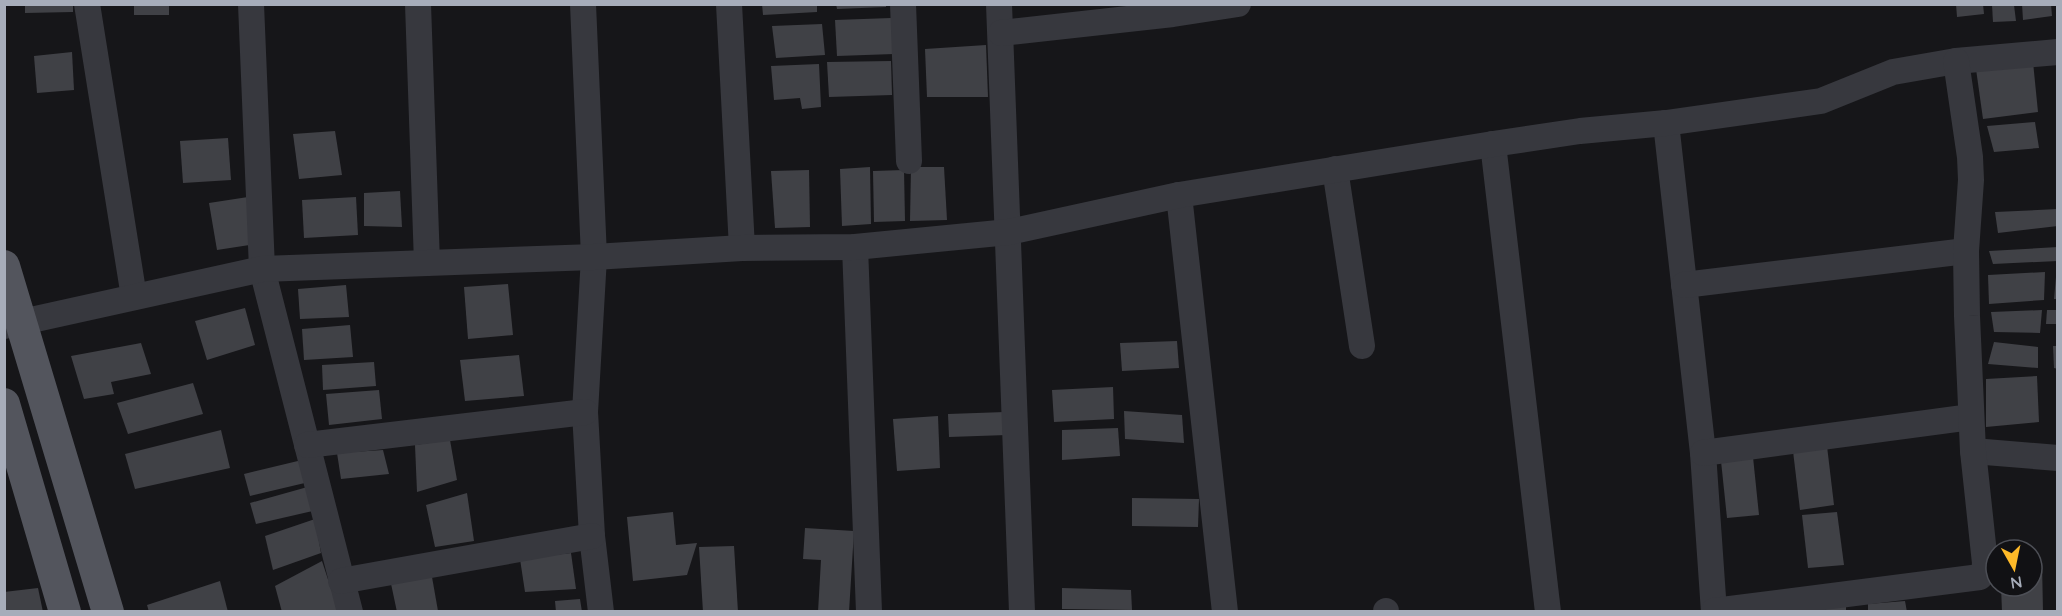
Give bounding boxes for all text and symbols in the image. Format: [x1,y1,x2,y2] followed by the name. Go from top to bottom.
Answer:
[1984,538,2044,598] north arrow
[2009,572,2024,594] text: N

